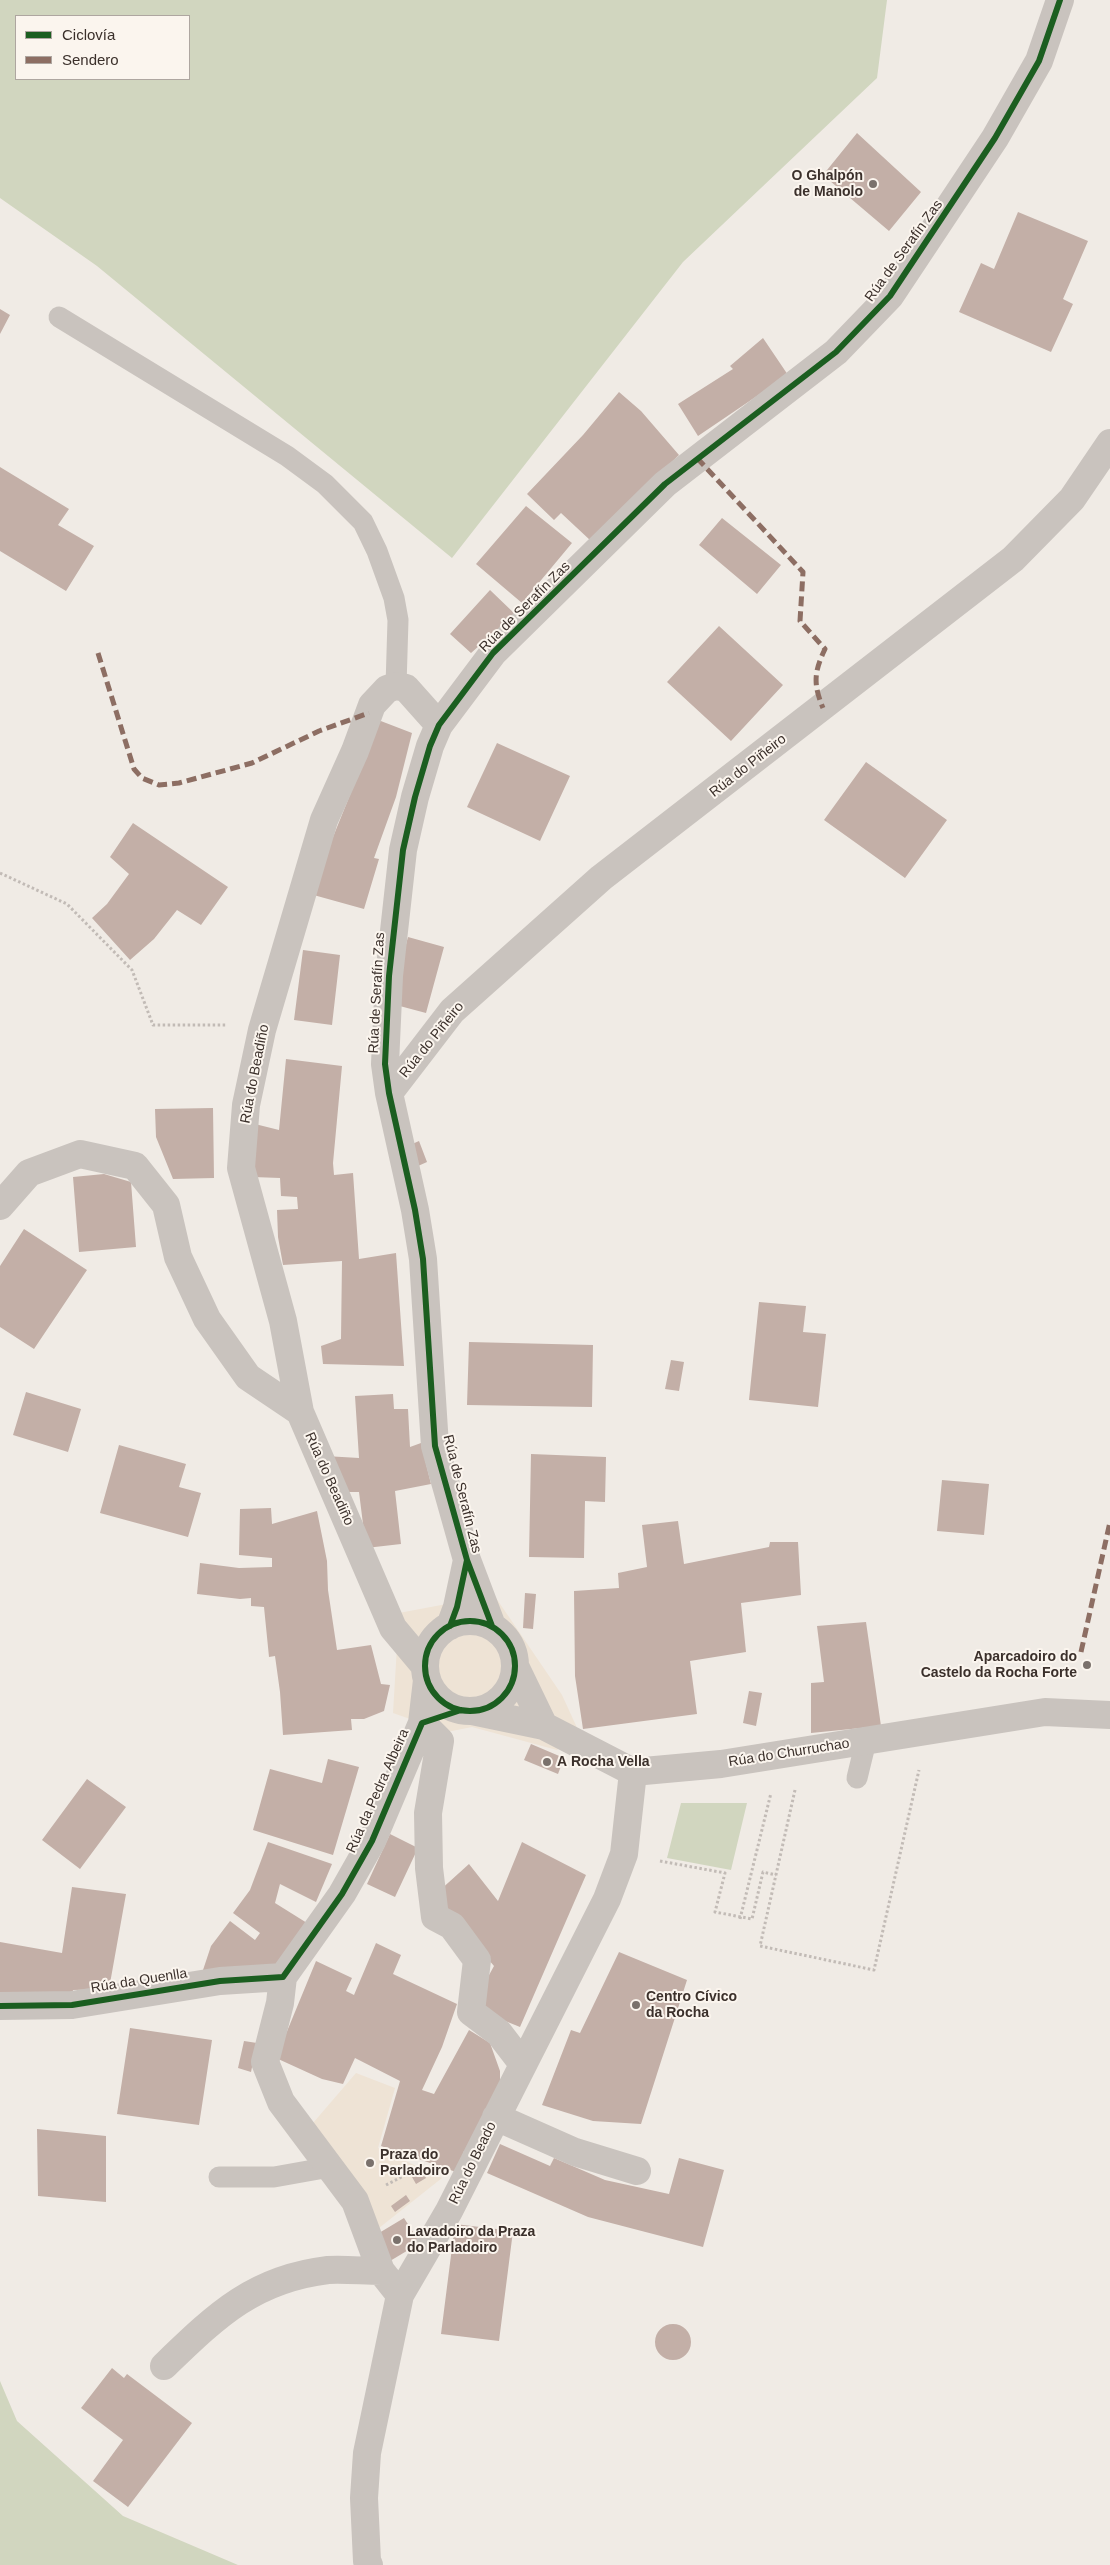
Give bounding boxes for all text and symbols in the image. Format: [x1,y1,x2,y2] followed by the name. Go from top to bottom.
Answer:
[15,15,190,80] legend
[62,26,115,43] text: Ciclovía
[62,51,119,68] text: Sendero
[791,168,863,200] place label: O Ghalpón de Manolo
[867,178,879,190] marker: O Ghalpón de Manolo
[862,197,946,305] street label: Rúa de Serafín Zas
[476,558,574,656] street label: Rúa de Serafín Zas
[706,731,790,801] street label: Rúa do Piñeiro
[365,932,389,1054] street label: Rúa de Serafín Zas
[396,999,468,1081] street label: Rúa do Piñeiro
[237,1023,273,1125] street label: Rúa do Beadiño
[301,1430,357,1528] street label: Rúa do Beadiño
[439,1433,485,1555] street label: Rúa de Serafín Zas
[921,1649,1077,1681] place label: Aparcadoiro do Castelo da Rocha Forte
[1081,1659,1093,1671] marker: Aparcadoiro do Castelo da Rocha Forte
[343,1726,413,1856] street label: Rúa da Pedra Albeira
[727,1735,851,1771] street label: Rúa do Churruchao
[557,1754,650,1770] place label: A Rocha Vella
[541,1756,553,1768] marker: A Rocha Vella
[90,1965,188,1997] street label: Rúa da Quenlla
[646,1989,737,2021] place label: Centro Cívico da Rocha
[630,1999,642,2011] marker: Centro Cívico da Rocha
[446,2119,500,2207] street label: Rúa do Beado
[380,2147,449,2180] place label: Praza do Parladoiro
[364,2157,376,2169] marker: Praza do Parladoiro
[407,2224,535,2256] place label: Lavadoiro da Praza do Parladoiro
[391,2234,403,2246] marker: Lavadoiro da Praza do Parladoiro

